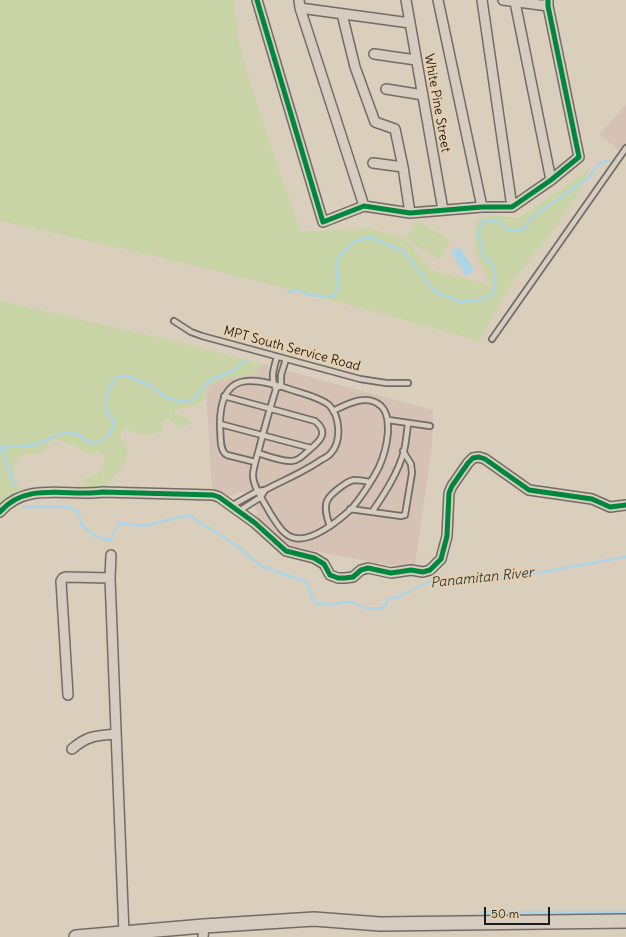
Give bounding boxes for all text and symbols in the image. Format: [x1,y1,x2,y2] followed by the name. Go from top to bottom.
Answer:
[421,53,453,153] street label: White Pine Street
[222,323,362,375] street label: MPT South Service Road
[429,564,535,592] water label: Panamitan River
[486,899,552,925] scale bar
[491,906,519,921] text: 50 m

